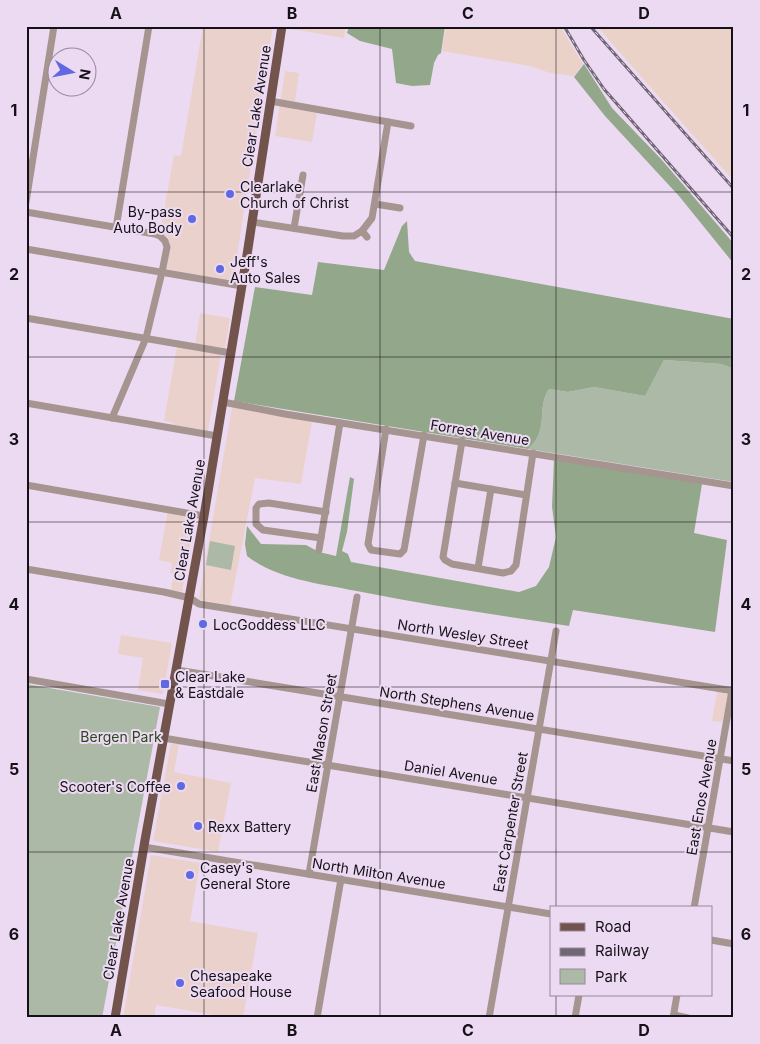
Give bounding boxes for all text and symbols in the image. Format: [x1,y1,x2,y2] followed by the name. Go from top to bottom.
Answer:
[110,3,122,23] text: A
[287,3,297,23] text: B
[462,3,474,23] text: C
[638,3,650,23] text: D
[238,44,274,168] street label: Clear Lake Avenue
[48,48,98,98] north arrow
[76,68,95,81] text: N
[11,100,17,120] text: 1
[743,100,749,120] text: 1
[240,178,349,211] place label: Clearlake Church of Christ
[224,188,236,200] marker: Clearlake Church of Christ
[113,203,182,236] place label: By-pass Auto Body
[186,213,198,225] marker: By-pass Auto Body
[230,253,301,286] place label: Jeff's Auto Sales
[214,263,226,275] marker: Jeff's Auto Sales
[9,264,19,284] text: 2
[741,264,751,284] text: 2
[429,416,531,448] street label: Forrest Avenue
[9,429,19,449] text: 3
[741,429,751,449] text: 3
[170,458,208,582] street label: Clear Lake Avenue
[9,594,20,614] text: 4
[741,594,752,614] text: 4
[396,615,530,653] street label: North Wesley Street
[213,616,326,633] place label: LocGoddess LLC
[197,618,209,630] marker: LocGoddess LLC
[175,668,245,701] place label: Clear Lake & Eastdale
[302,672,340,794] street label: East Mason Street
[159,678,171,690] marker: Clear Lake & Eastdale
[378,682,536,724] street label: North Stephens Avenue
[80,728,162,745] park label: Bergen Park
[682,738,720,856] street label: East Enos Avenue
[489,750,531,893] street label: East Carpenter Street
[403,756,499,788] street label: Daniel Avenue
[9,759,19,779] text: 5
[741,759,751,779] text: 5
[59,778,171,795] place label: Scooter's Coffee
[175,780,187,792] marker: Scooter's Coffee
[208,818,291,835] place label: Rexx Battery
[192,820,204,832] marker: Rexx Battery
[311,854,447,892] street label: North Milton Avenue
[99,857,137,981] street label: Clear Lake Avenue
[200,859,291,892] place label: Casey's General Store
[184,869,196,881] marker: Casey's General Store
[550,906,712,996] legend
[595,917,631,936] text: Road
[9,924,19,944] text: 6
[741,924,751,944] text: 6
[595,941,650,960] text: Railway
[190,967,292,1000] place label: Chesapeake Seafood House
[595,967,628,986] text: Park
[174,977,186,989] marker: Chesapeake Seafood House
[110,1020,122,1040] text: A
[287,1020,297,1040] text: B
[462,1020,474,1040] text: C
[638,1020,650,1040] text: D

